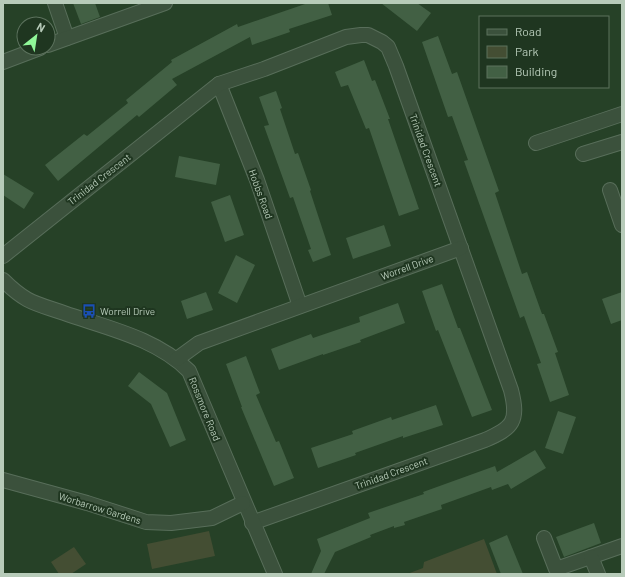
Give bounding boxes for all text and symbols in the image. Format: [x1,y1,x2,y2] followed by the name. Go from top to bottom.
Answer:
[16,16,56,56] north arrow
[479,16,609,88] legend
[35,19,48,34] text: N
[515,24,542,38] text: Road
[515,44,539,58] text: Park
[515,64,557,78] text: Building
[407,112,445,188] street label: Trinidad Crescent
[65,150,133,207] street label: Trinidad Crescent
[246,168,276,220] street label: Hobbs Road
[379,252,435,282] street label: Worrell Drive
[81,303,97,319] bus stop icon: Worrell Drive
[100,305,155,317] place label: Worrell Drive
[187,375,223,443] street label: Rossmore Road
[353,454,429,492] street label: Trinidad Crescent
[57,490,143,526] street label: Worbarrow Gardens

